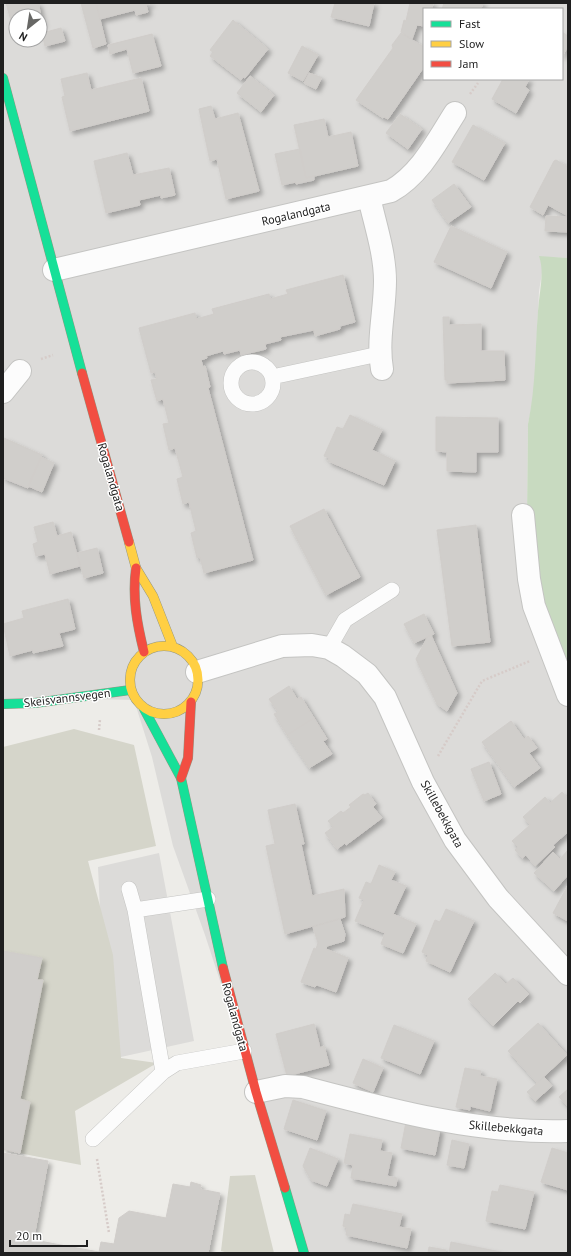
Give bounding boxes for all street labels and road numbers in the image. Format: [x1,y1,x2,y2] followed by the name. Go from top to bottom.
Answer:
[260,198,332,229] street label: Rogalandgata
[95,441,128,513] street label: Rogalandgata
[23,685,111,710] street label: Skeisvannsvegen
[418,777,467,850] street label: Skillebekkgata
[219,981,252,1053] street label: Rogalandgata
[468,1117,544,1138] street label: Skillebekkgata

